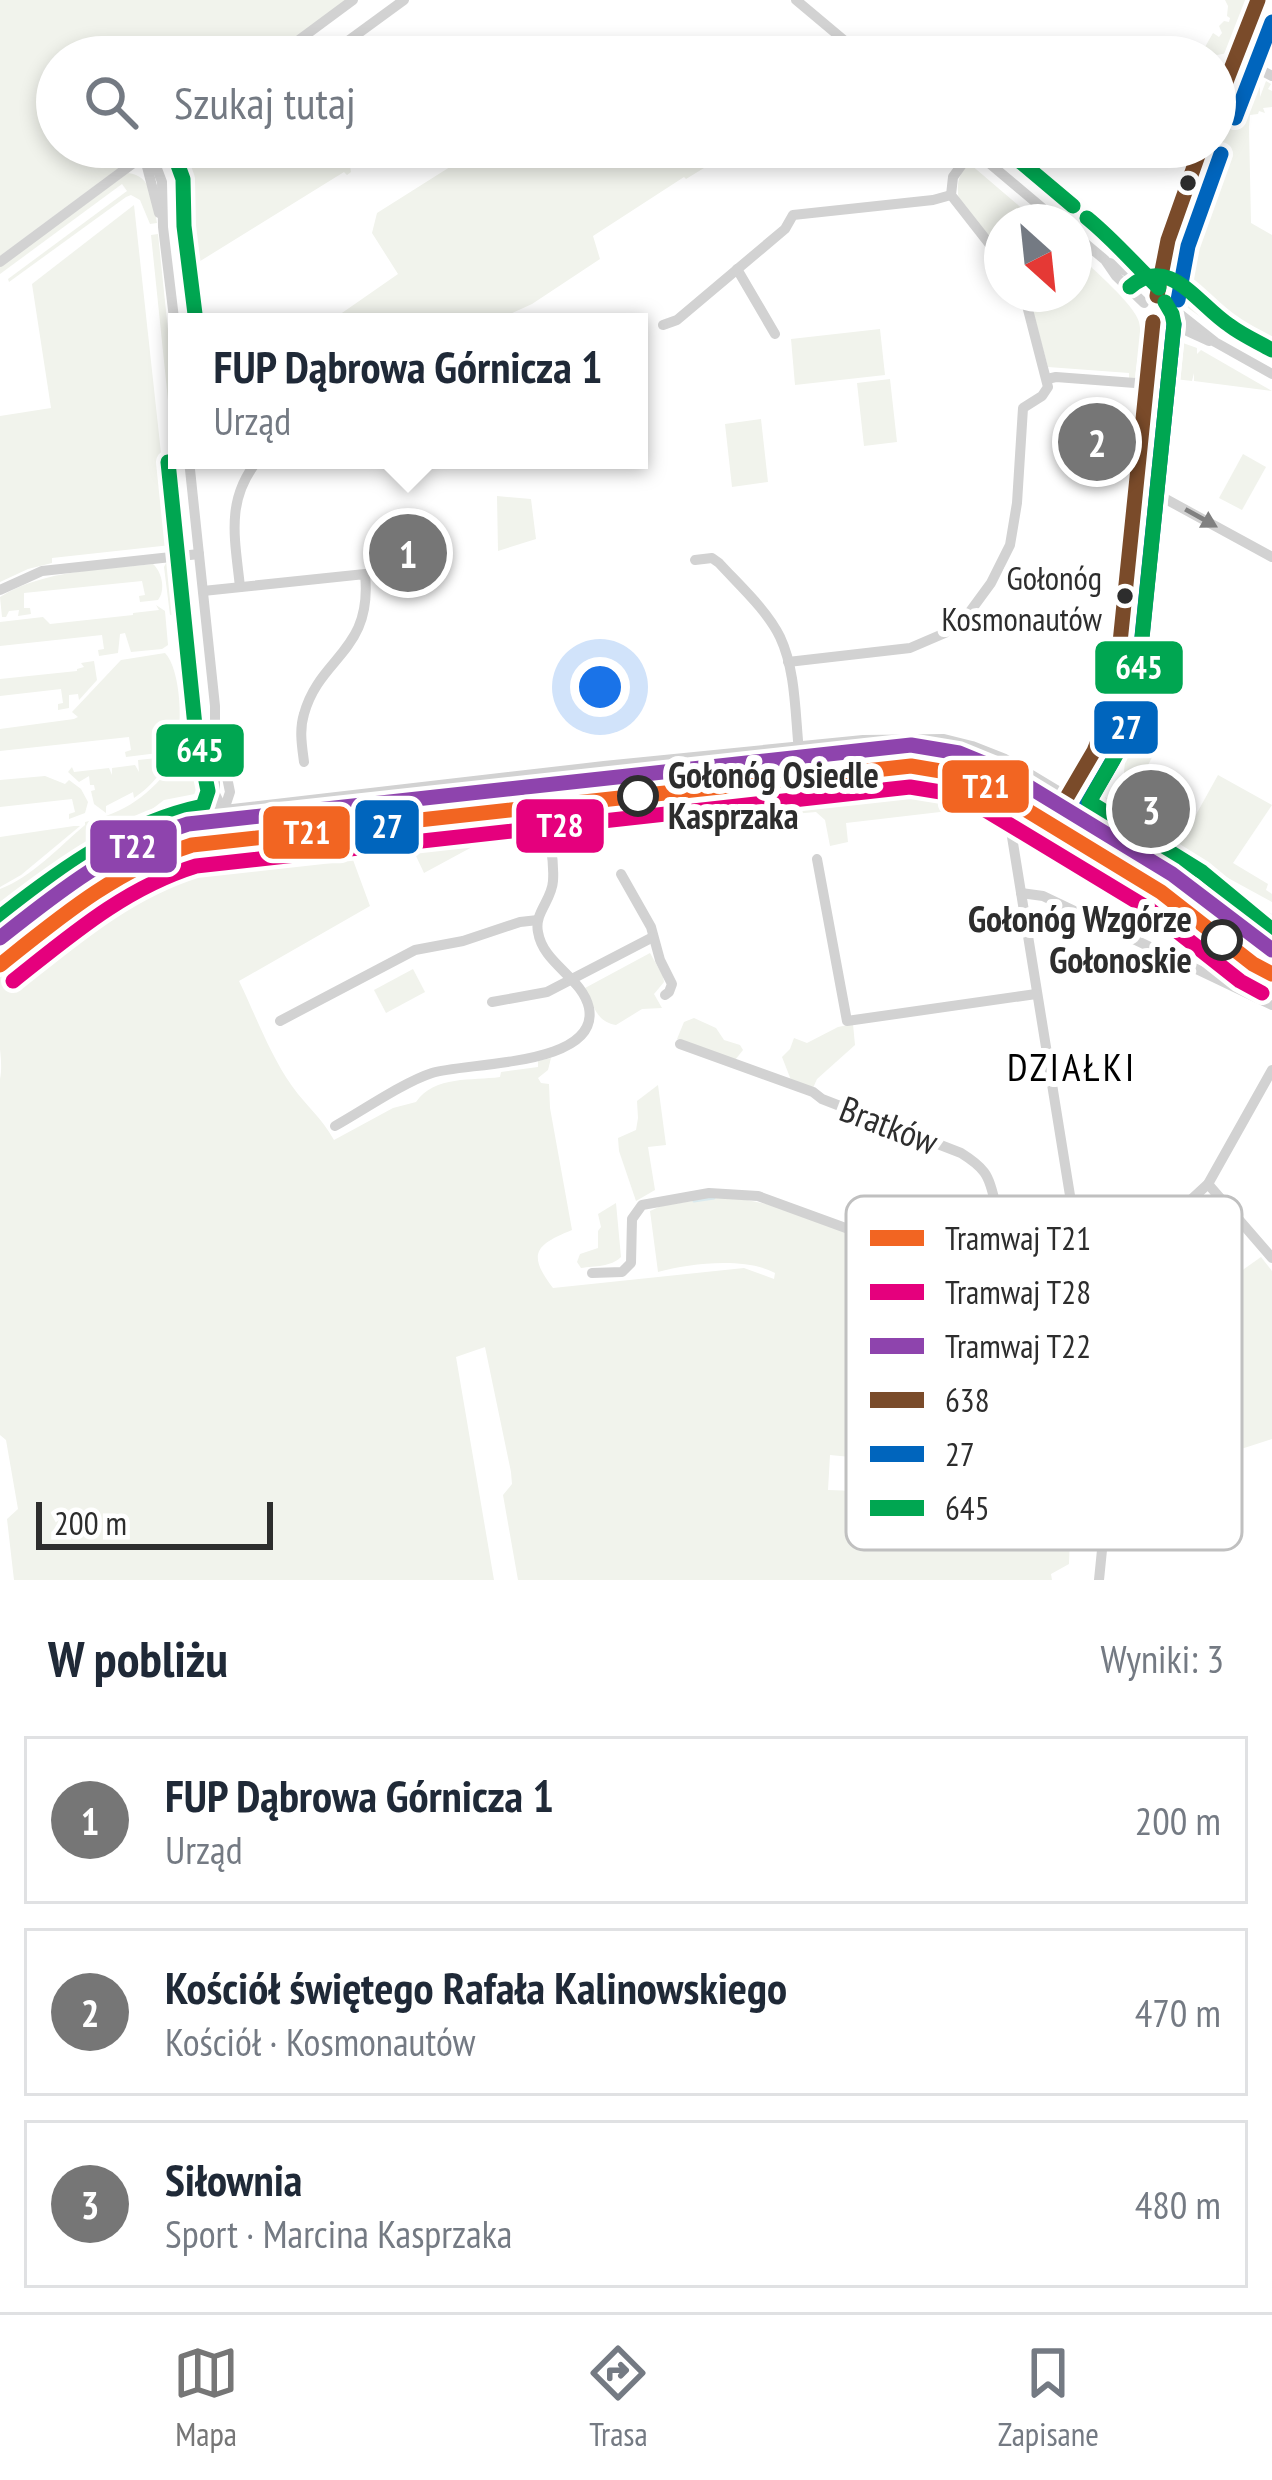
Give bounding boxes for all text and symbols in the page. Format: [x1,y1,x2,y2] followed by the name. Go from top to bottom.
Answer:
[36,36,1236,168] search box
[78,69,144,135] icon: search
[174,73,356,131] text: Szukaj tutaj
[1177,172,1199,194] unlabelled marker
[984,204,1092,312] north arrow
[168,313,648,469] popup
[214,337,602,395] text: FUP Dąbrowa Górnicza 1
[214,395,291,446] text: Urząd
[1058,397,1136,487] pin: 2
[1184,507,1218,528] one-way arrow
[369,508,447,598] pin: 1
[942,556,1103,640] place label: Gołonóg Kosmonautów
[1114,585,1136,607] marker: Gołonóg Kosmonautów
[1093,639,1185,696] line badge: 645
[1115,645,1163,688] text: 645
[570,657,630,717] your location
[1092,699,1160,756] line badge: 27
[1110,705,1142,748] text: 27
[154,722,246,779] line badge: 645
[176,728,224,771] text: 645
[668,751,879,839] place label: Gołonóg Osiedle Kasprzaka
[940,758,1031,815] line badge: T21
[962,764,1010,807] text: T21
[1112,764,1190,854] pin: 3
[619,777,657,815] marker: Gołonóg Osiedle Kasprzaka
[514,797,606,855] line badge: T28
[353,798,421,856] line badge: 27
[536,803,584,846] text: T28
[261,804,352,861] line badge: T21
[371,804,403,847] text: 27
[283,810,331,853] text: T21
[88,818,179,875] line badge: T22
[109,824,157,867] text: T22
[968,895,1192,983] place label: Gołonóg Wzgórze Gołonoskie
[1203,921,1241,959] marker: Gołonóg Wzgórze Gołonoskie
[1007,1041,1137,1092] district label: DZIAŁKI
[834,1084,946,1165] street label: Bratków
[846,1196,1242,1550] legend
[945,1216,1091,1259] text: Tramwaj T21
[945,1270,1091,1313] text: Tramwaj T28
[945,1324,1091,1367] text: Tramwaj T22
[945,1378,990,1421] text: 638
[945,1432,975,1475] text: 27
[945,1486,990,1529] text: 645
[36,1496,273,1549] scale bar
[54,1501,127,1544] text: 200 m
[48,1625,228,1691] text: W pobliżu
[1101,1633,1224,1684] text: Wyniki: 3
[165,1766,554,1824] text: FUP Dąbrowa Górnicza 1
[81,1795,99,1846] text: 1
[1135,1795,1221,1846] text: 200 m
[165,1824,243,1875] text: Urząd
[165,1958,787,2016] text: Kościół świętego Rafała Kalinowskiego
[81,1987,99,2038] text: 2
[1135,1987,1221,2038] text: 470 m
[165,2016,475,2067] text: Kościół · Kosmonautów
[165,2150,302,2208] text: Siłownia
[81,2179,99,2230] text: 3
[1135,2179,1221,2230] text: 480 m
[165,2208,512,2259] text: Sport · Marcina Kasprzaka
[173,2340,239,2455] tab: Mapa
[585,2340,651,2455] tab: Trasa
[998,2340,1099,2455] tab: Zapisane

